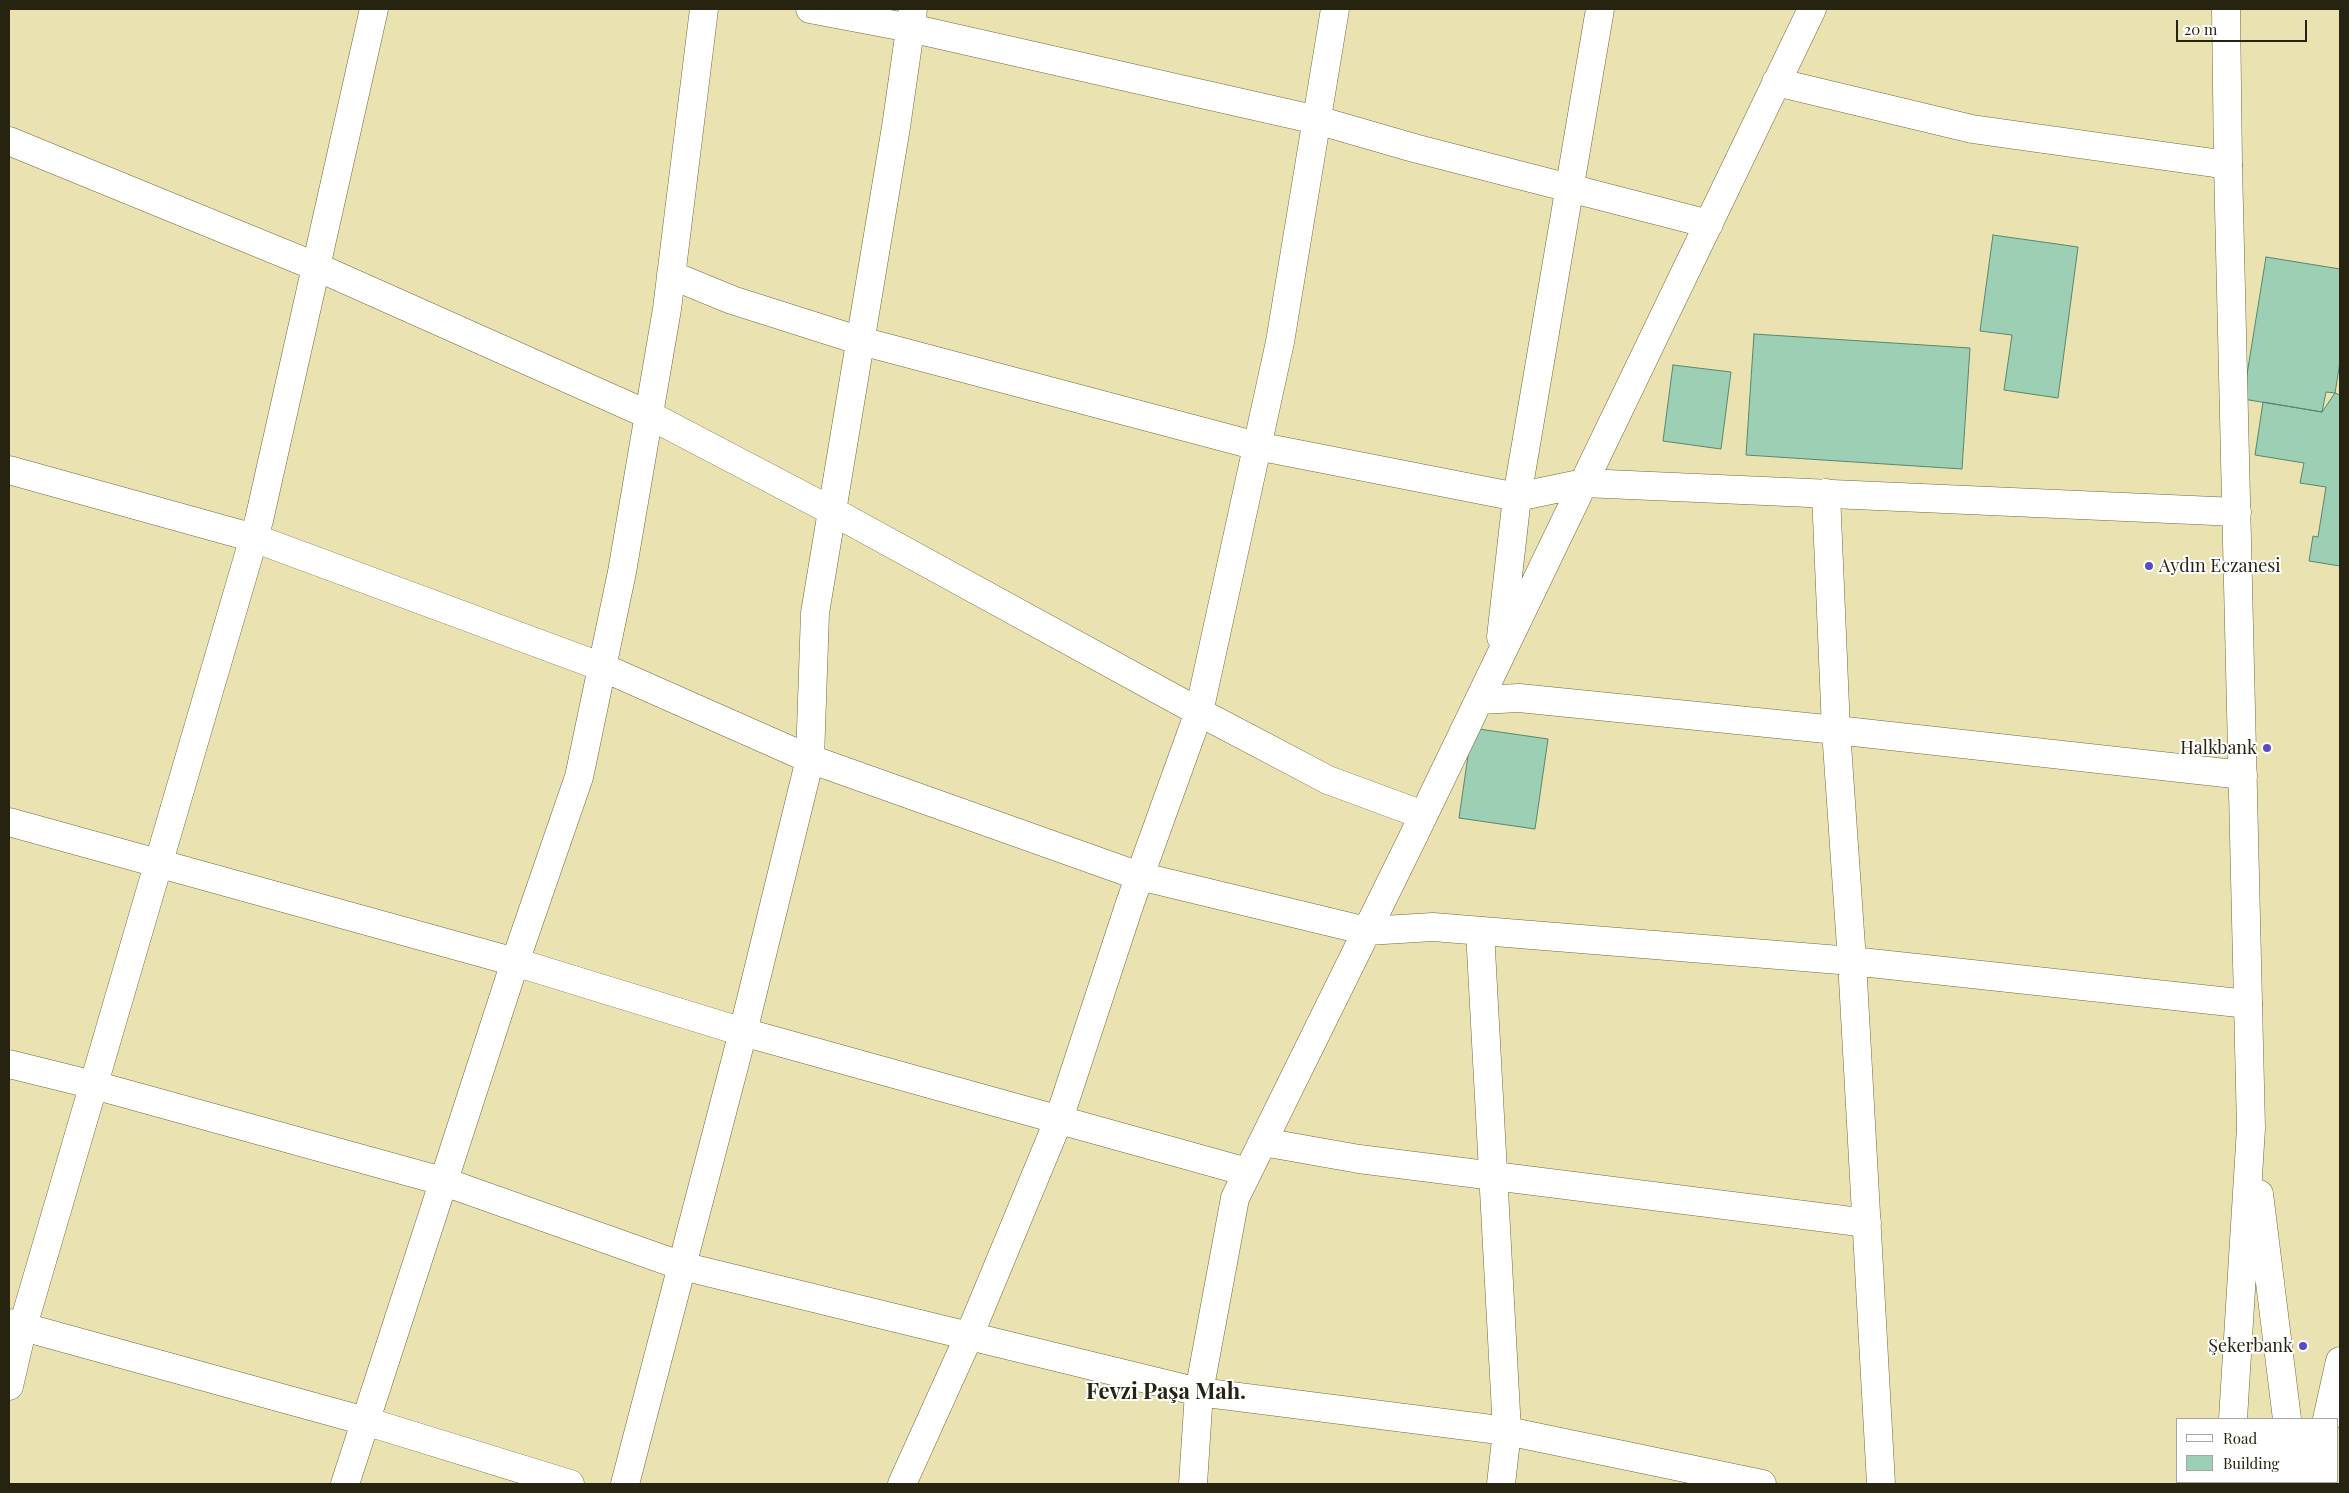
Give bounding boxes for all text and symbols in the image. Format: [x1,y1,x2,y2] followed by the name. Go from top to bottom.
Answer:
[2179,10,2310,42] scale bar
[2184,19,2217,39] text: 20 m
[2159,555,2281,577] place label: Aydın Eczanesi
[2143,560,2155,572] marker: Aydın Eczanesi
[2180,737,2257,759] place label: Halkbank
[2261,742,2273,754] marker: Halkbank
[2208,1335,2293,1357] place label: Şekerbank
[2297,1340,2309,1352] marker: Şekerbank
[1086,1379,1246,1405] district label: Fevzi Paşa Mah.
[2176,1418,2339,1483] legend
[2223,1428,2257,1448] text: Road
[2223,1453,2279,1473] text: Building

